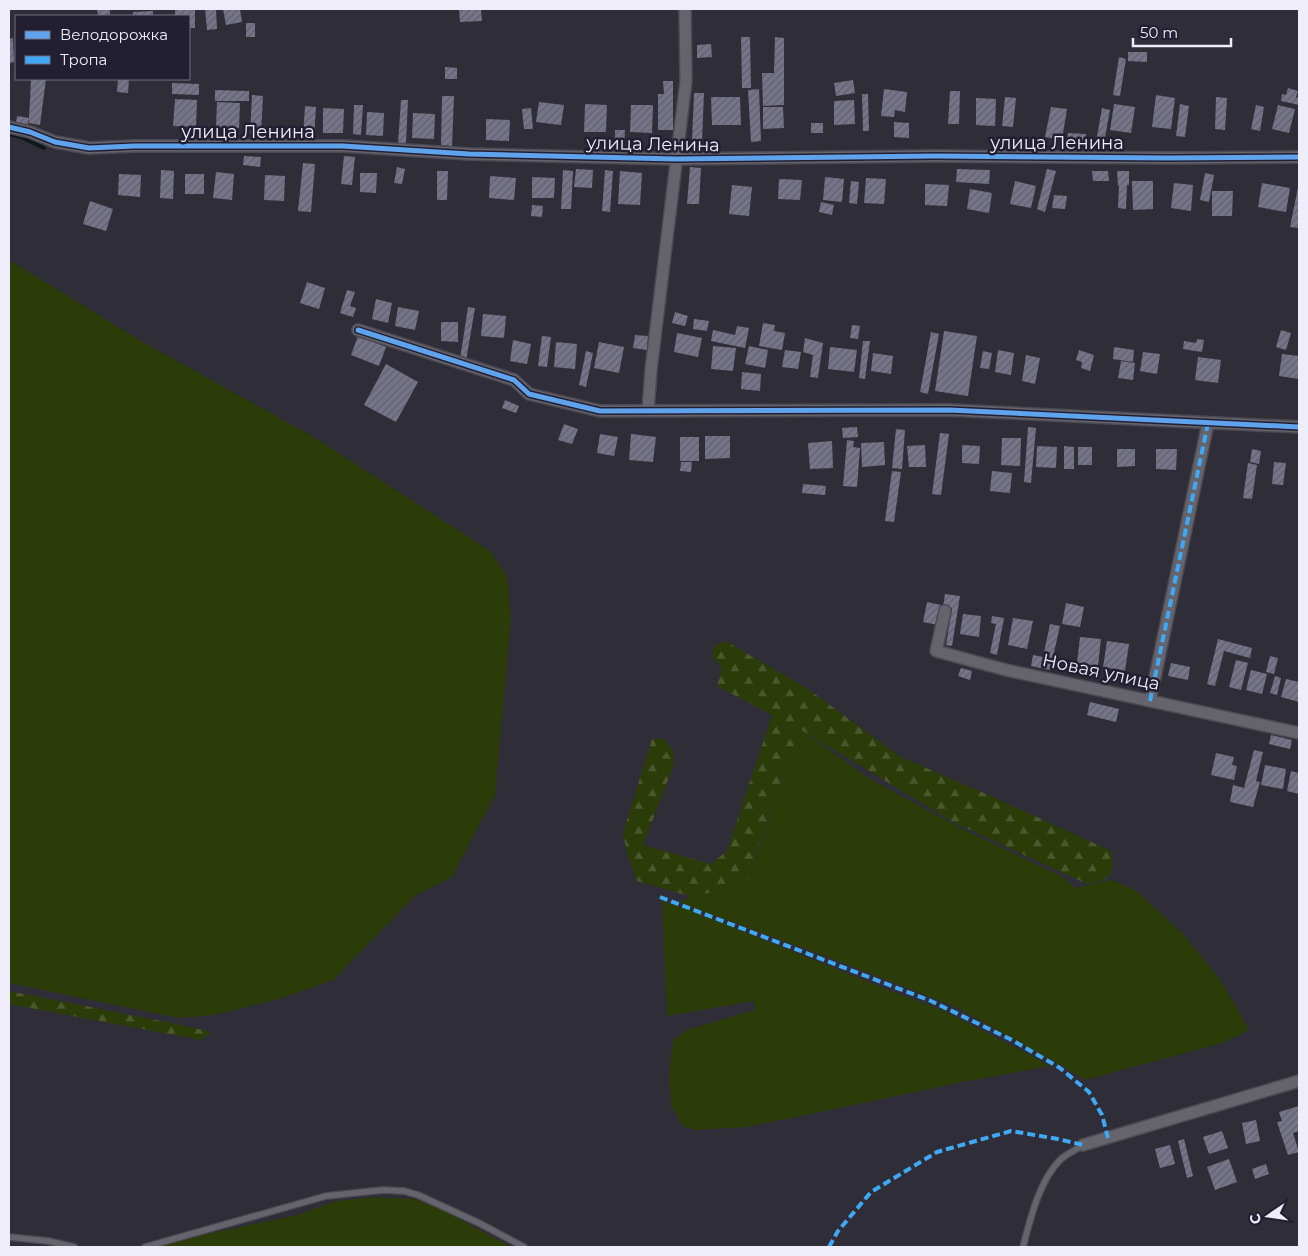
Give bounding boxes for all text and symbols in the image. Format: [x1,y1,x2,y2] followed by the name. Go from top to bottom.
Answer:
[15,15,190,80] legend
[1133,15,1230,47] scale bar
[1140,23,1178,42] text: 50 m
[60,25,168,44] text: Велодорожка
[60,50,107,69] text: Тропа
[180,121,315,143] street label: улица Ленина
[585,132,720,156] street label: улица Ленина
[989,132,1124,154] street label: улица Ленина
[1040,649,1162,695] street label: Новая улица
[1243,1191,1293,1241] north arrow
[1245,1212,1265,1226] text: С

